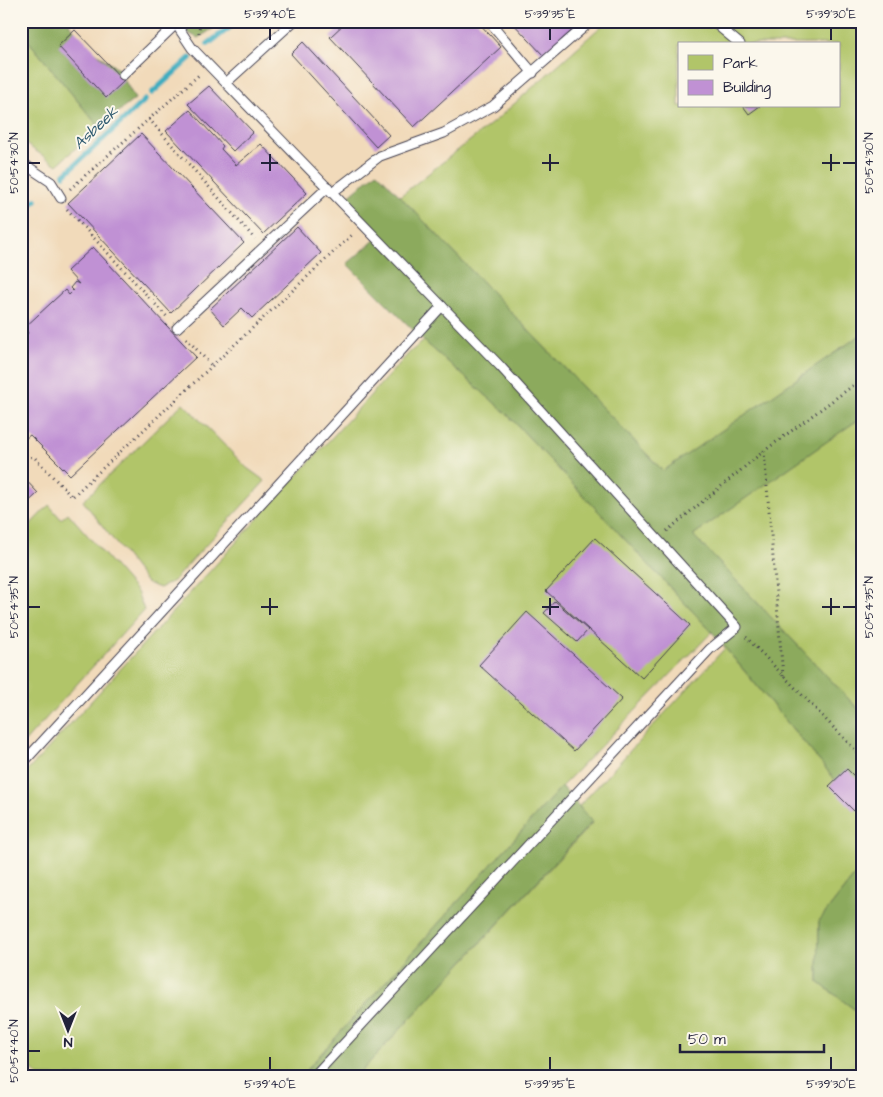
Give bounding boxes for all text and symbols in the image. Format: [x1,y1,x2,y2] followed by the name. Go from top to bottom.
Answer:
[244,6,296,23] text: 5°39'40"E
[525,6,575,23] text: 5°39'35"E
[806,6,856,23] text: 5°39'30"E
[678,42,840,108] legend
[723,53,758,74] text: Park
[723,77,771,99] text: Building
[68,100,124,154] water label: Asbeek
[6,132,23,194] text: 50°54'30"N
[861,132,878,194] text: 50°54'30"N
[6,575,23,638] text: 50°54'35"N
[861,575,878,638] text: 50°54'35"N
[42,1004,92,1054] north arrow
[6,1019,23,1083] text: 50°54'40"N
[680,1022,824,1054] scale bar
[688,1029,726,1050] text: 50 m
[63,1032,72,1052] text: N
[244,1076,296,1093] text: 5°39'40"E
[525,1076,575,1093] text: 5°39'35"E
[806,1076,856,1093] text: 5°39'30"E

